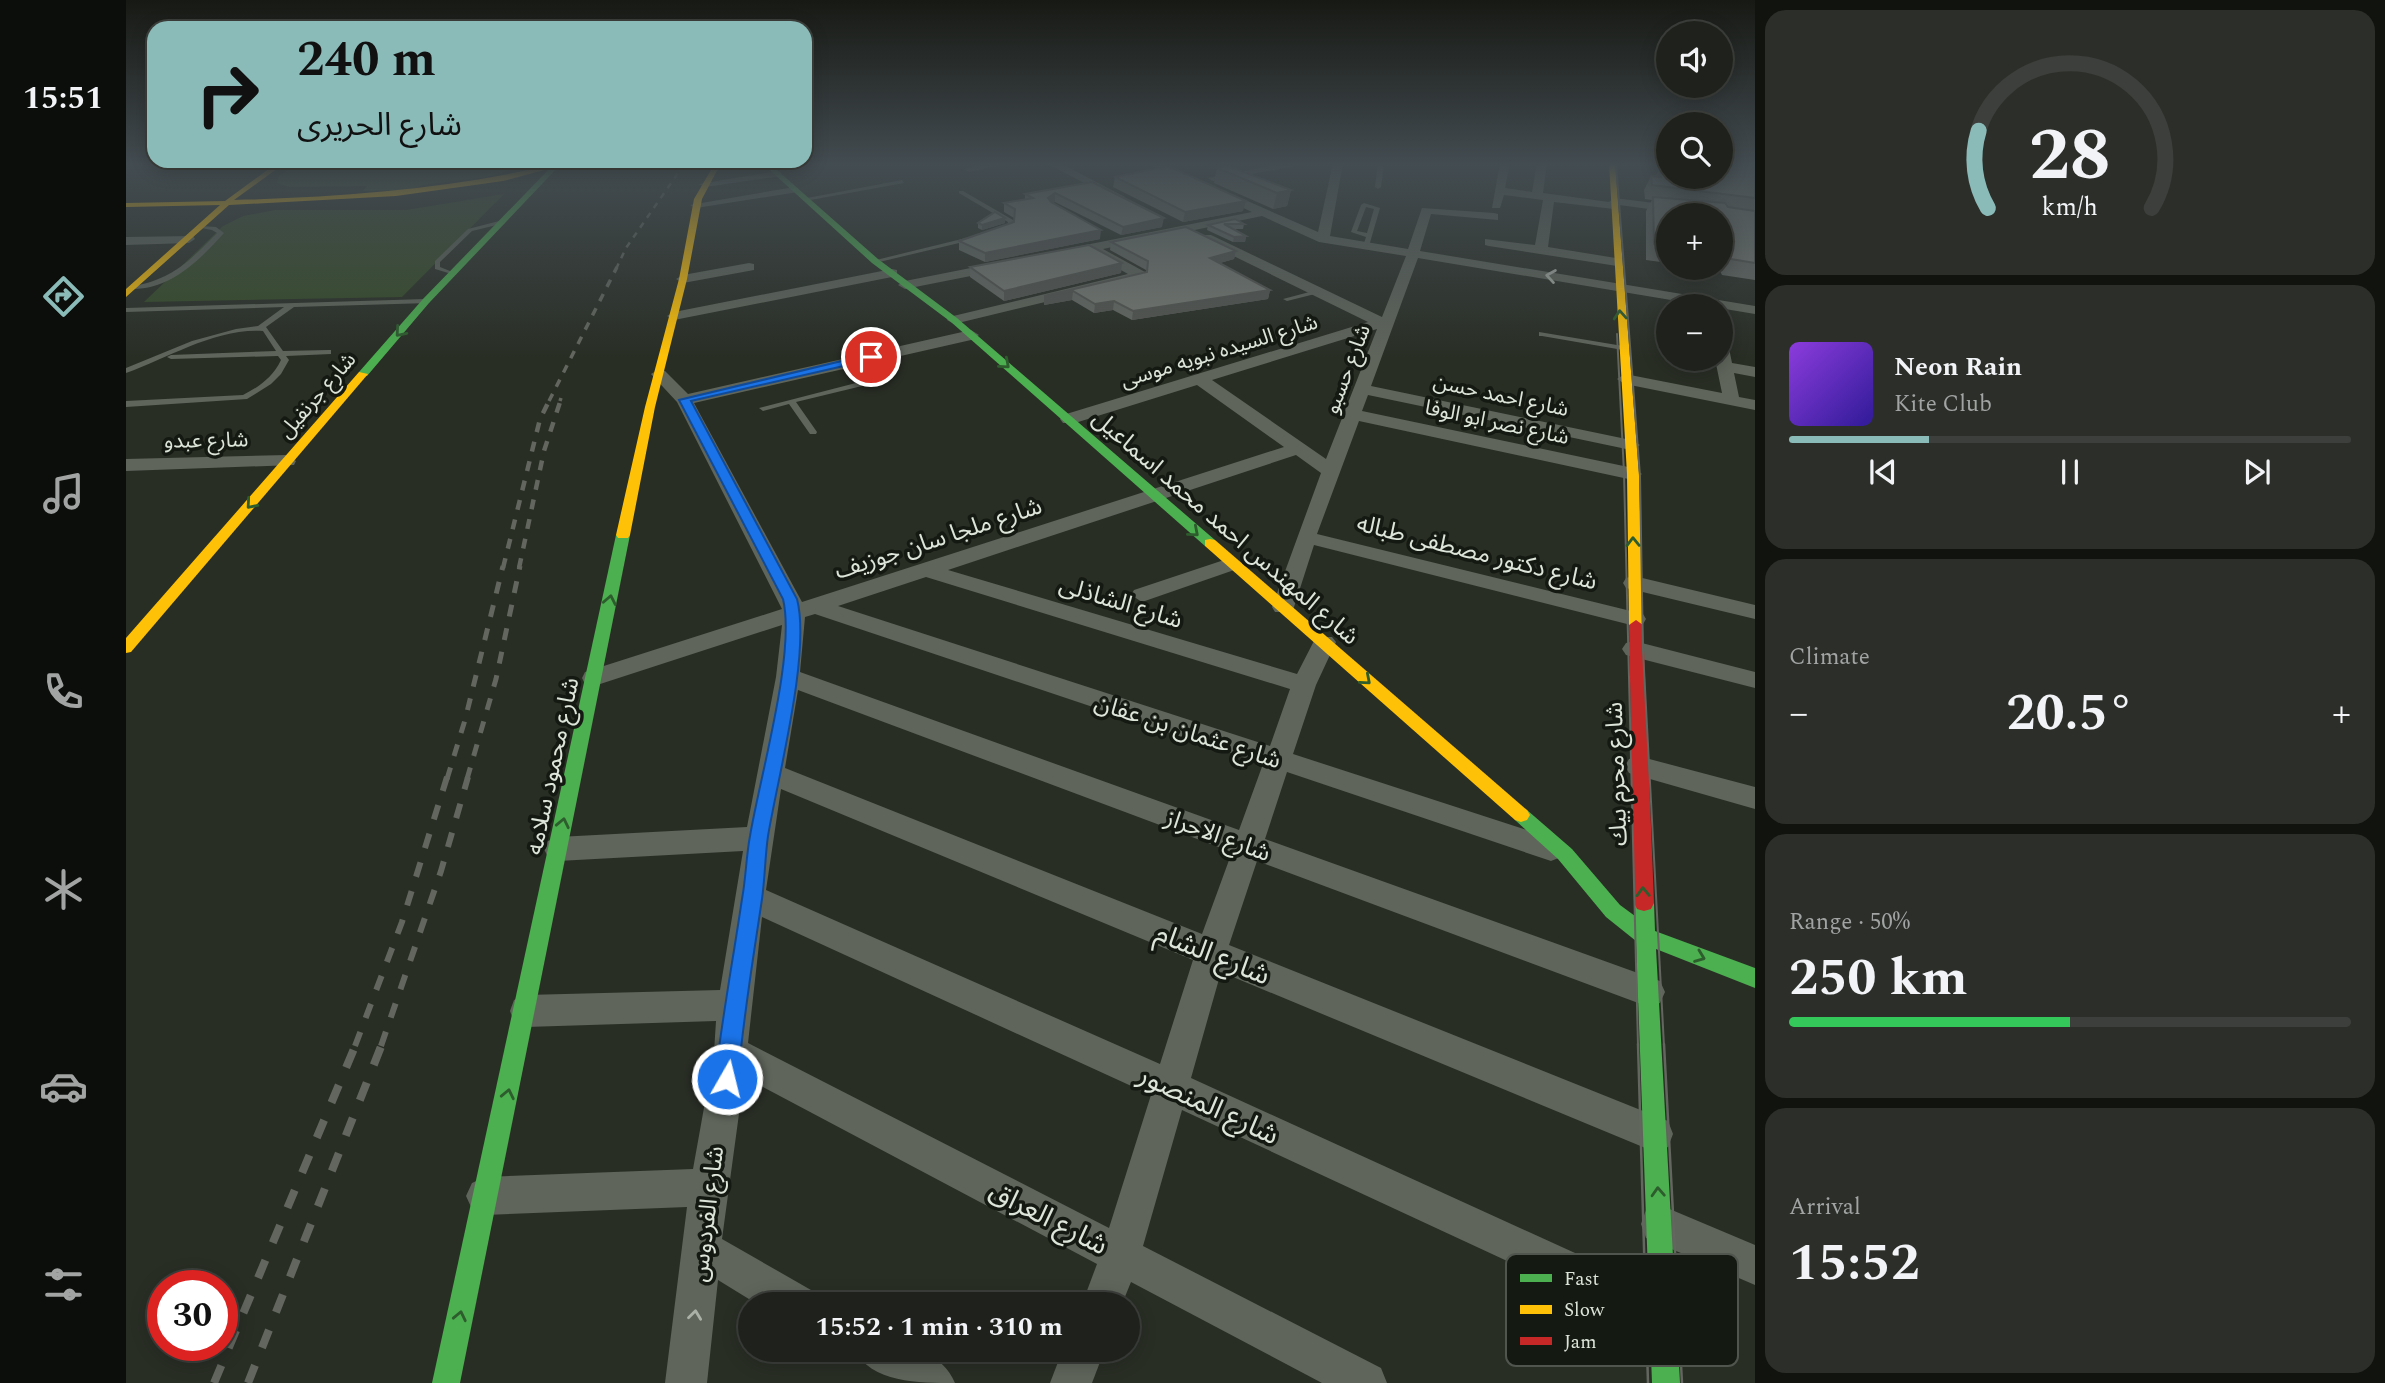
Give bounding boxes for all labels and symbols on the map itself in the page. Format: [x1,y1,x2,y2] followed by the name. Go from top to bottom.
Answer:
[1545,269,1557,284] one-way arrow
[1117,307,1322,397] street label: شارع السيده نبويه موسى
[1613,309,1628,320] one-way arrow
[1316,320,1380,419] street label: شارع حسبو
[396,323,408,336] one-way arrow
[841,327,901,387] pin
[271,345,364,446] street label: شارع جرنفيل
[997,356,1010,368] one-way arrow
[1430,366,1571,426] street label: شارع احمد حسن
[1422,392,1572,454] street label: شارع نصر ابو الوفا
[1084,401,1367,654] street label: شارع المهندس احمد محمد اسماعيل
[163,424,249,458] street label: شارع عبدو
[830,488,1047,589] street label: شارع ملجا سان جوزيف
[247,495,259,508] one-way arrow
[1353,506,1601,600] street label: شارع دكتور مصطفى طباله
[1185,523,1198,536] one-way arrow
[1625,536,1641,547] one-way arrow
[1054,567,1187,639] street label: شارع الشاذلى
[601,594,616,606] one-way arrow
[1358,672,1371,684] one-way arrow
[517,674,589,858] street label: شارع محمود سلامه
[1090,685,1286,779] street label: شارع عثمان بن عفان
[1596,701,1638,847] street label: شارع محرم بيك
[1159,800,1276,872] street label: شارع الاحراز
[555,817,570,829] one-way arrow
[1636,886,1651,897] one-way arrow
[1148,912,1277,997] street label: شارع الشام
[1694,949,1706,963] one-way arrow
[690,1042,764,1116] position arrow
[1130,1053,1286,1157] street label: شارع المنصور
[499,1088,514,1100] one-way arrow
[682,1144,734,1284] street label: شارع الفردوس
[981,1170,1115,1267] street label: شارع العراق
[1651,1187,1666,1198] one-way arrow
[1506,1254,1738,1366] legend
[1564,1265,1600,1294] text: Fast
[147,1270,238,1361] speed limit sign: 30
[1564,1296,1605,1325] text: Slow
[687,1309,702,1321] one-way arrow
[452,1310,467,1322] one-way arrow
[1564,1328,1596,1357] text: Jam

